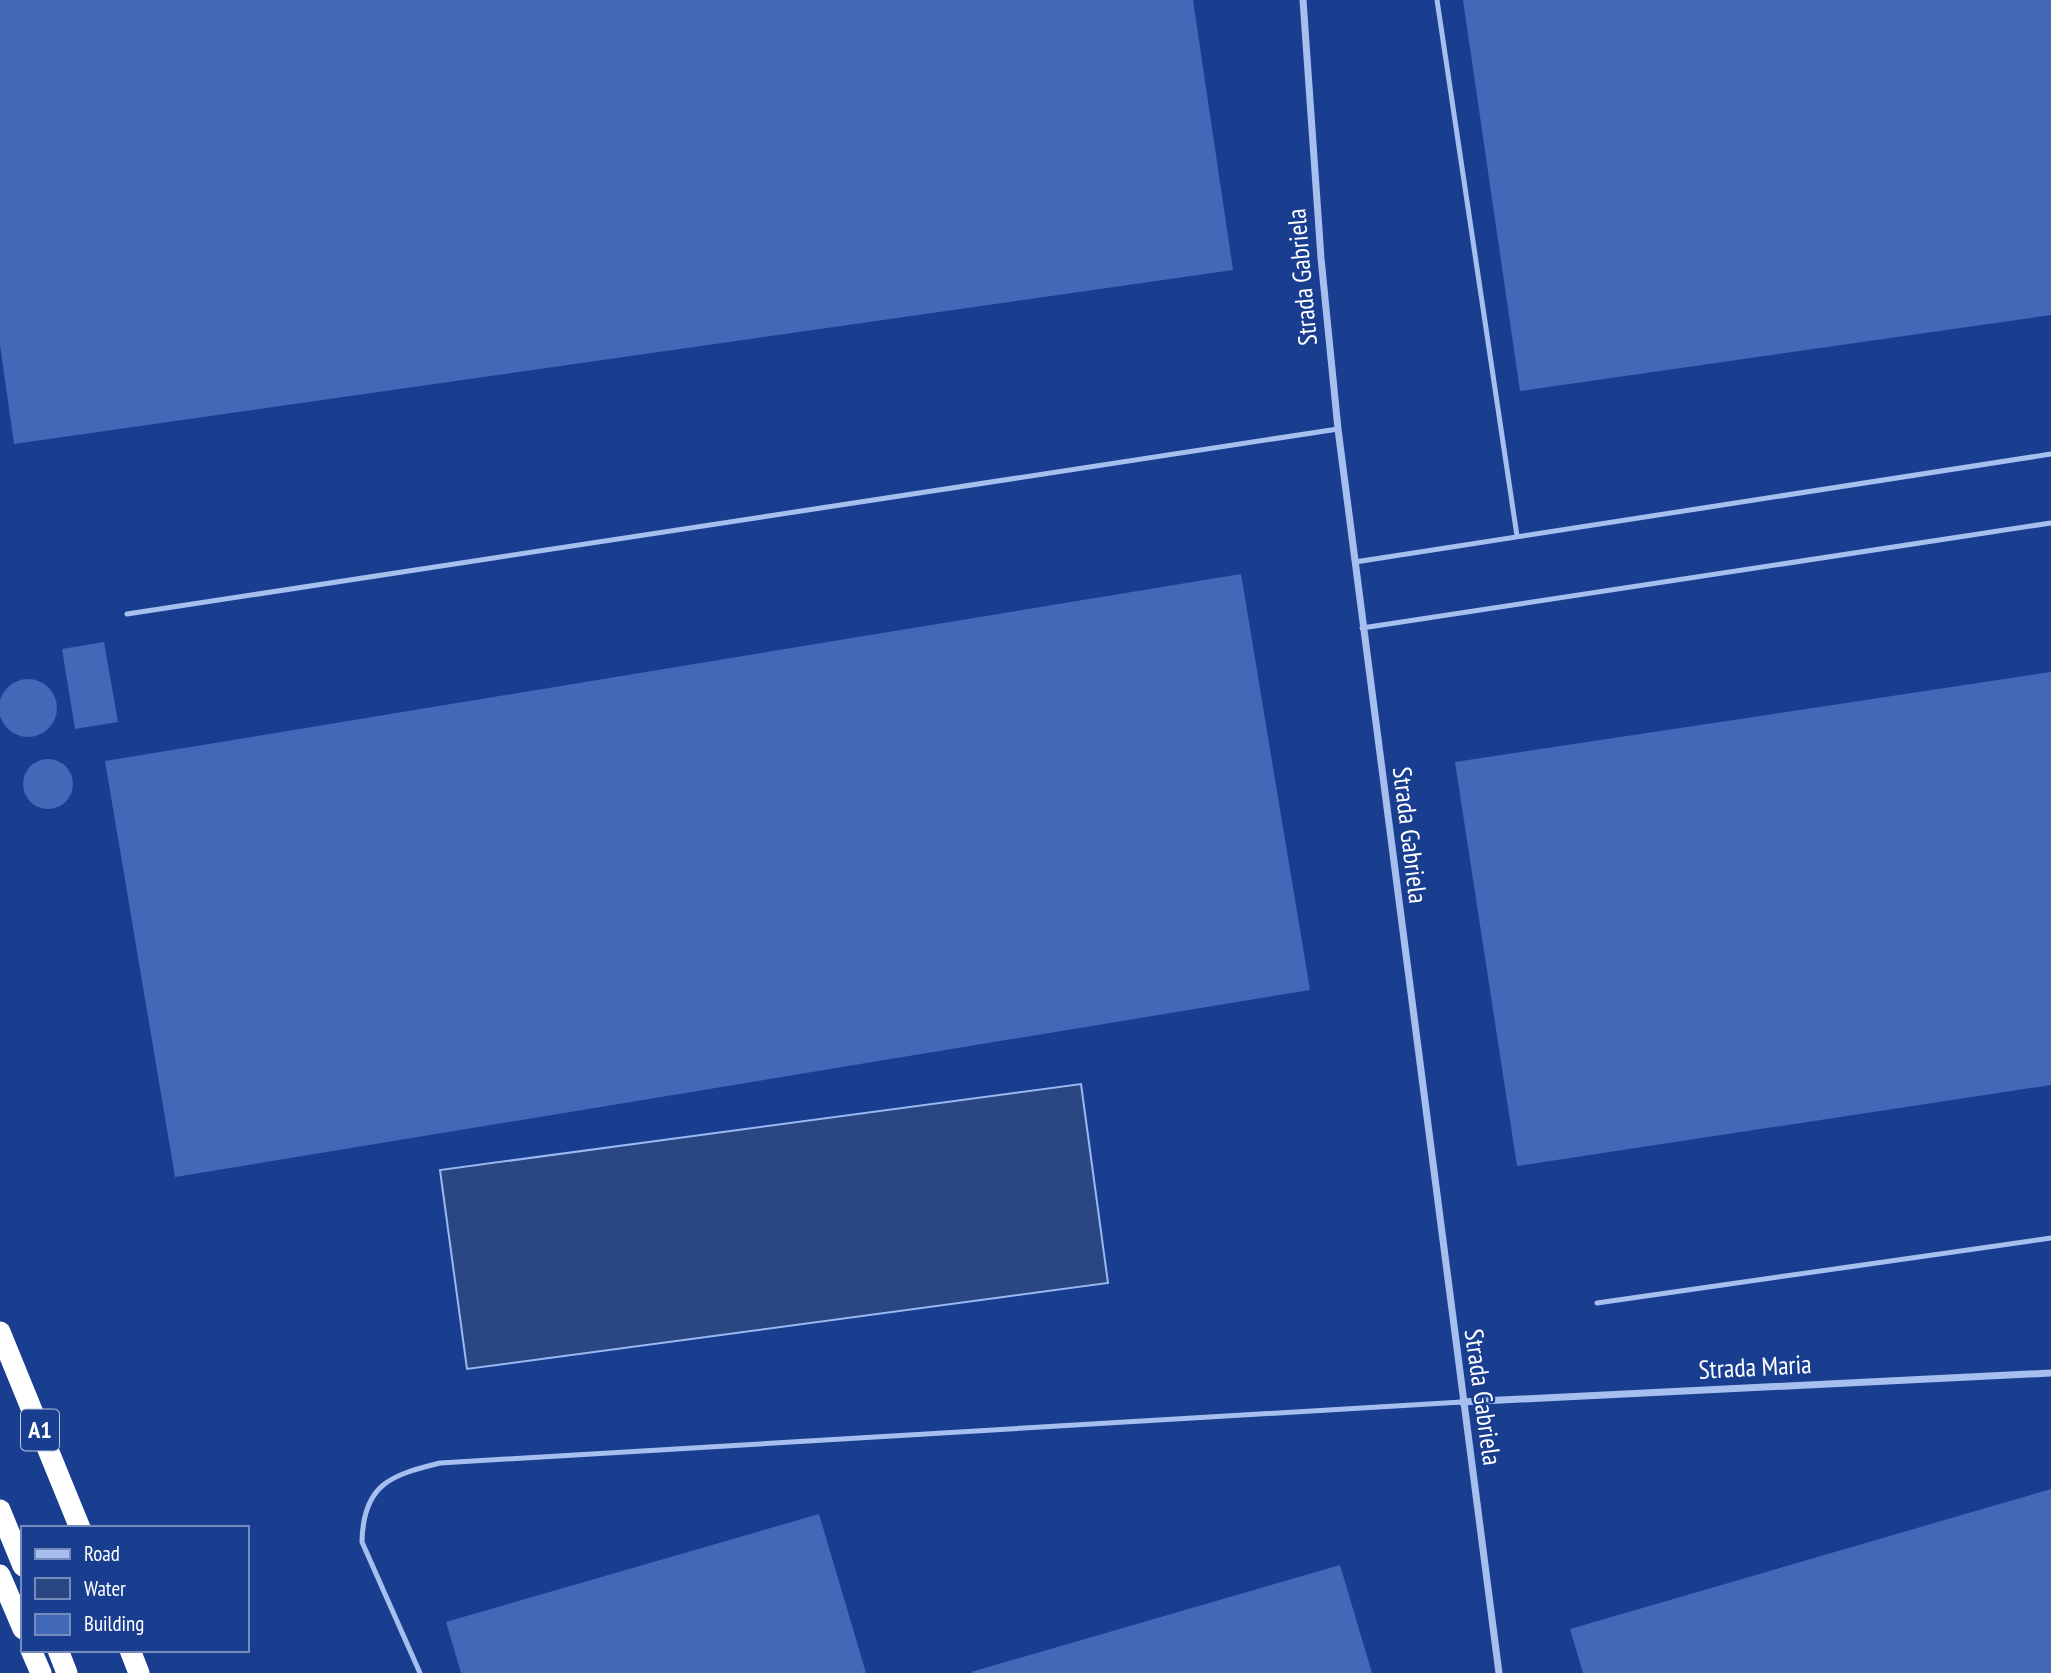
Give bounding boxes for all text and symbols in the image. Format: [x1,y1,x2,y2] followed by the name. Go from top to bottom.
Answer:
[1279,207,1324,347] street label: Strada Gabriela
[1386,765,1435,905] street label: Strada Gabriela
[1458,1327,1509,1467] street label: Strada Gabriela
[1698,1347,1812,1386] street label: Strada Maria
[21,1410,59,1450] road number: A1
[21,1526,248,1652] legend
[84,1540,120,1567] text: Road
[84,1575,126,1602] text: Water
[84,1610,144,1637] text: Building

